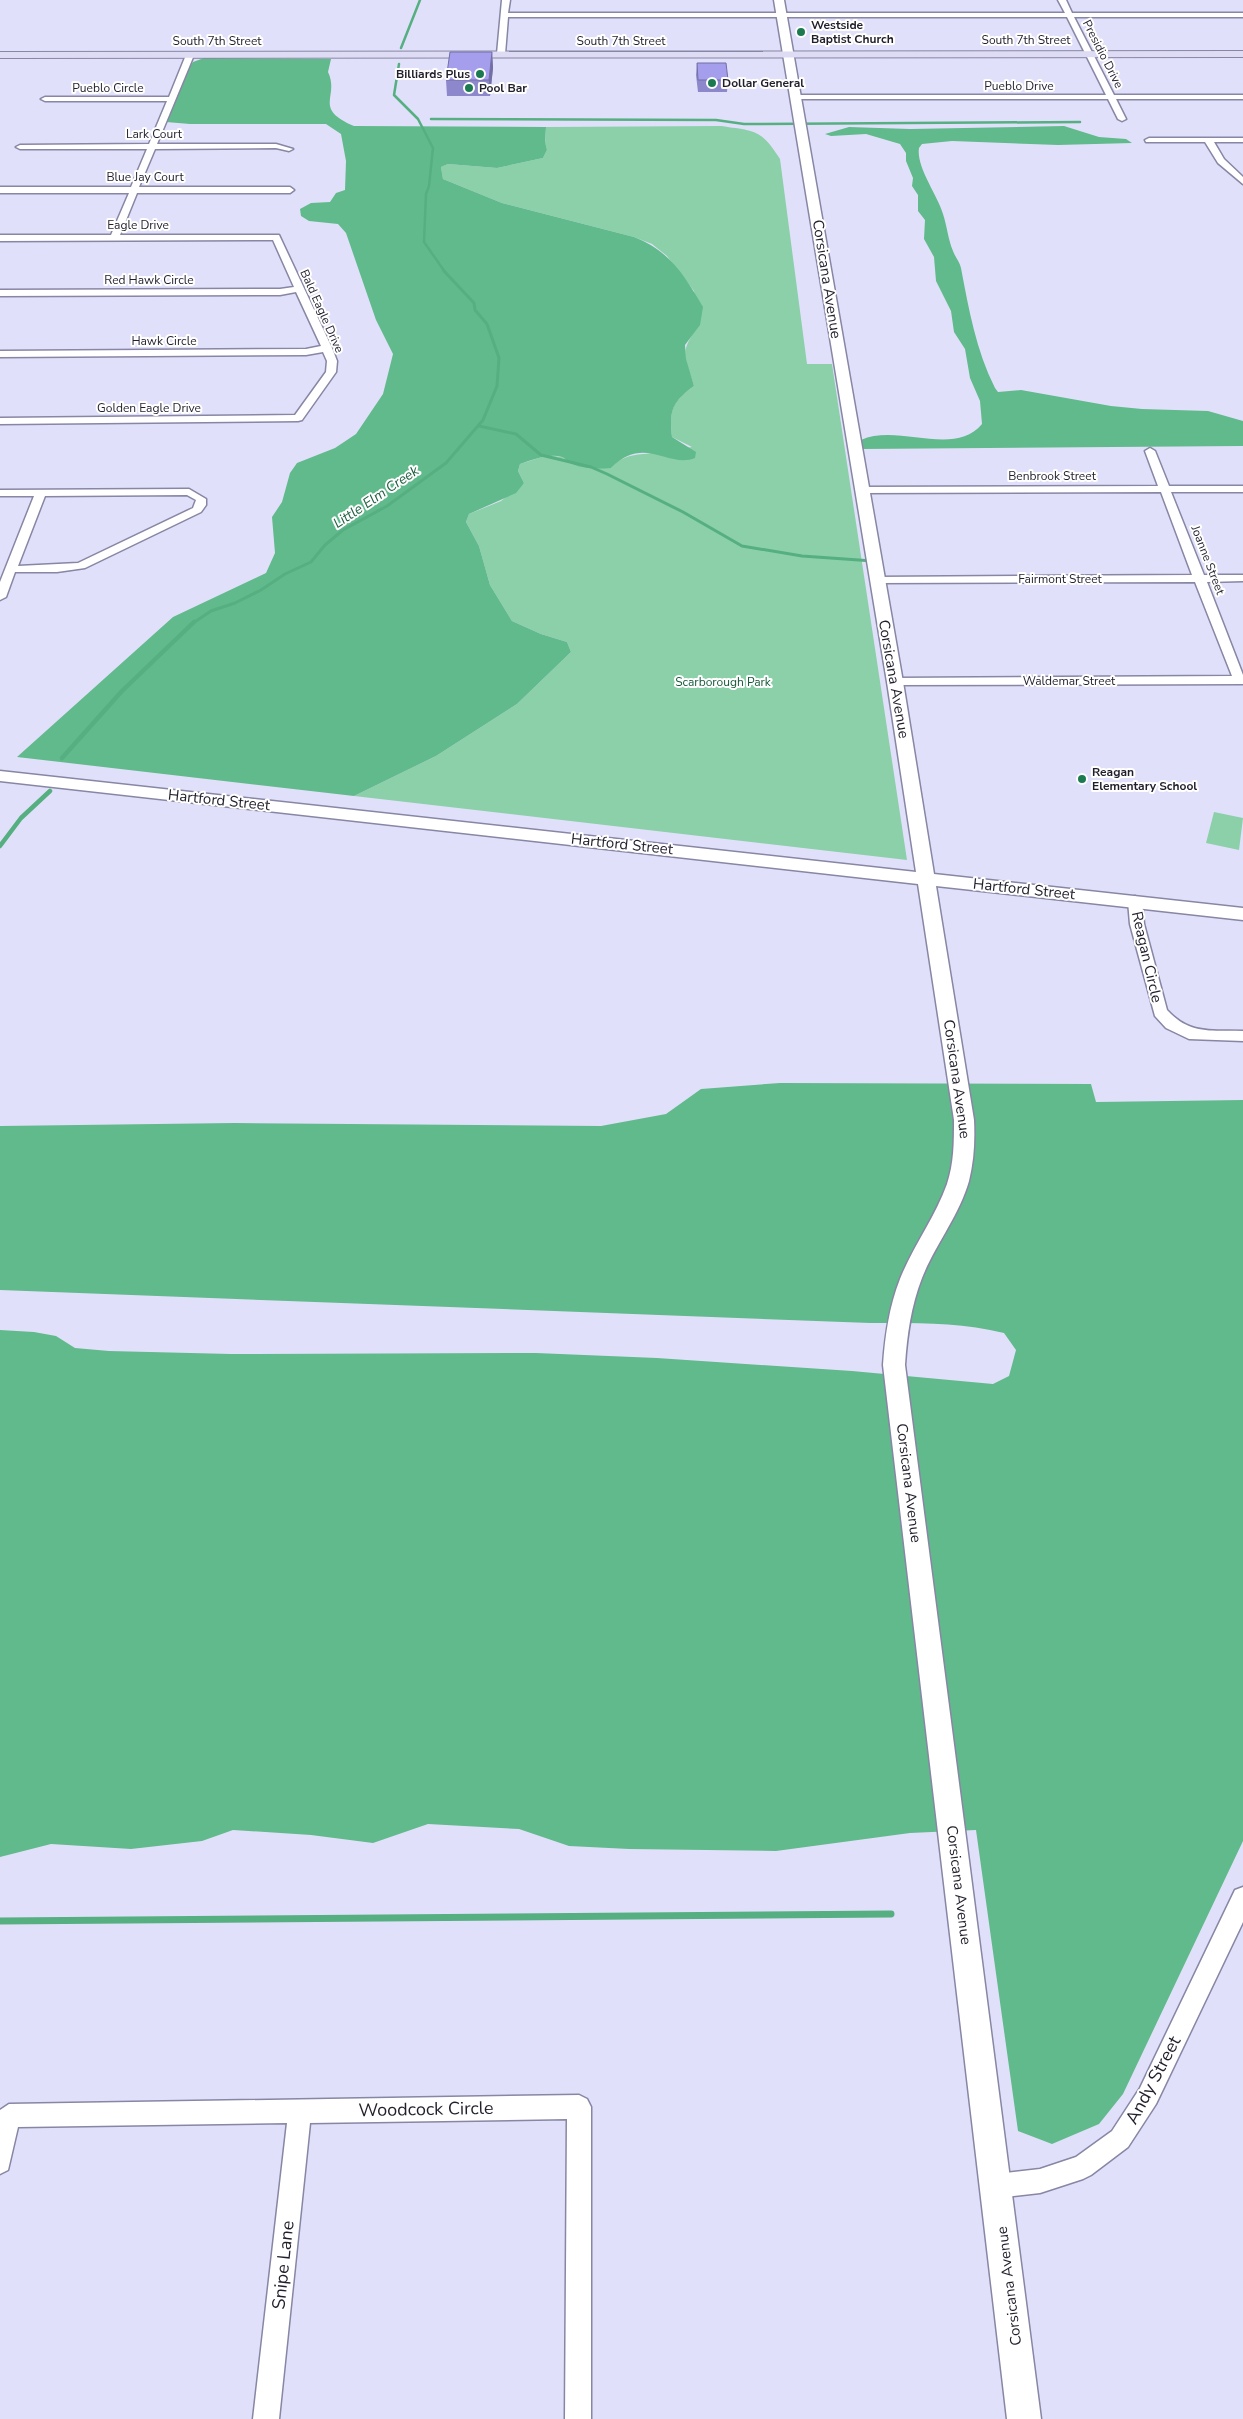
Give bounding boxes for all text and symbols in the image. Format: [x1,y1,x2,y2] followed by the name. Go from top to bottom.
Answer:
[811,17,894,47] place label: Westside Baptist Church
[1079,17,1127,91] street label: Presidio Drive
[795,26,807,38] marker: Westside Baptist Church
[982,32,1071,48] street label: South 7th Street
[173,33,262,49] street label: South 7th Street
[577,33,666,49] street label: South 7th Street
[396,66,470,82] place label: Billiards Plus
[474,68,486,80] marker: Billiards Plus
[722,75,804,91] place label: Dollar General
[706,77,718,89] marker: Dollar General
[984,78,1054,94] street label: Pueblo Drive
[72,80,144,96] street label: Pueblo Circle
[479,80,527,96] place label: Pool Bar
[463,82,475,94] marker: Pool Bar
[126,126,183,142] street label: Lark Court
[106,169,184,185] street label: Blue Jay Court
[107,217,169,233] street label: Eagle Drive
[808,218,846,340] street label: Corsicana Avenue
[296,267,348,355] street label: Bald Eagle Drive
[104,272,194,288] street label: Red Hawk Circle
[131,333,197,349] street label: Hawk Circle
[97,400,201,416] street label: Golden Eagle Drive
[329,461,423,533] water label: Little Elm Creek
[1008,468,1097,484] street label: Benbrook Street
[1187,522,1229,598] street label: Joanne Street
[1018,571,1103,587] street label: Fairmont Street
[874,618,914,740] street label: Corsicana Avenue
[1023,673,1116,689] street label: Waldemar Street
[675,674,772,690] park label: Scarborough Park
[1092,764,1197,794] place label: Reagan Elementary School
[1076,773,1088,785] marker: Reagan Elementary School
[167,785,272,815] street label: Hartford Street
[570,829,675,859] street label: Hartford Street
[972,874,1077,904] street label: Hartford Street
[1127,909,1167,1005] street label: Reagan Circle
[939,1018,975,1140] street label: Corsicana Avenue
[892,1422,926,1544] street label: Corsicana Avenue
[942,1824,976,1946] street label: Corsicana Avenue
[1120,2031,1187,2128] street label: Andy Street
[358,2096,494,2122] street label: Woodcock Circle
[266,2219,300,2311] street label: Snipe Lane
[992,2225,1026,2347] street label: Corsicana Avenue

